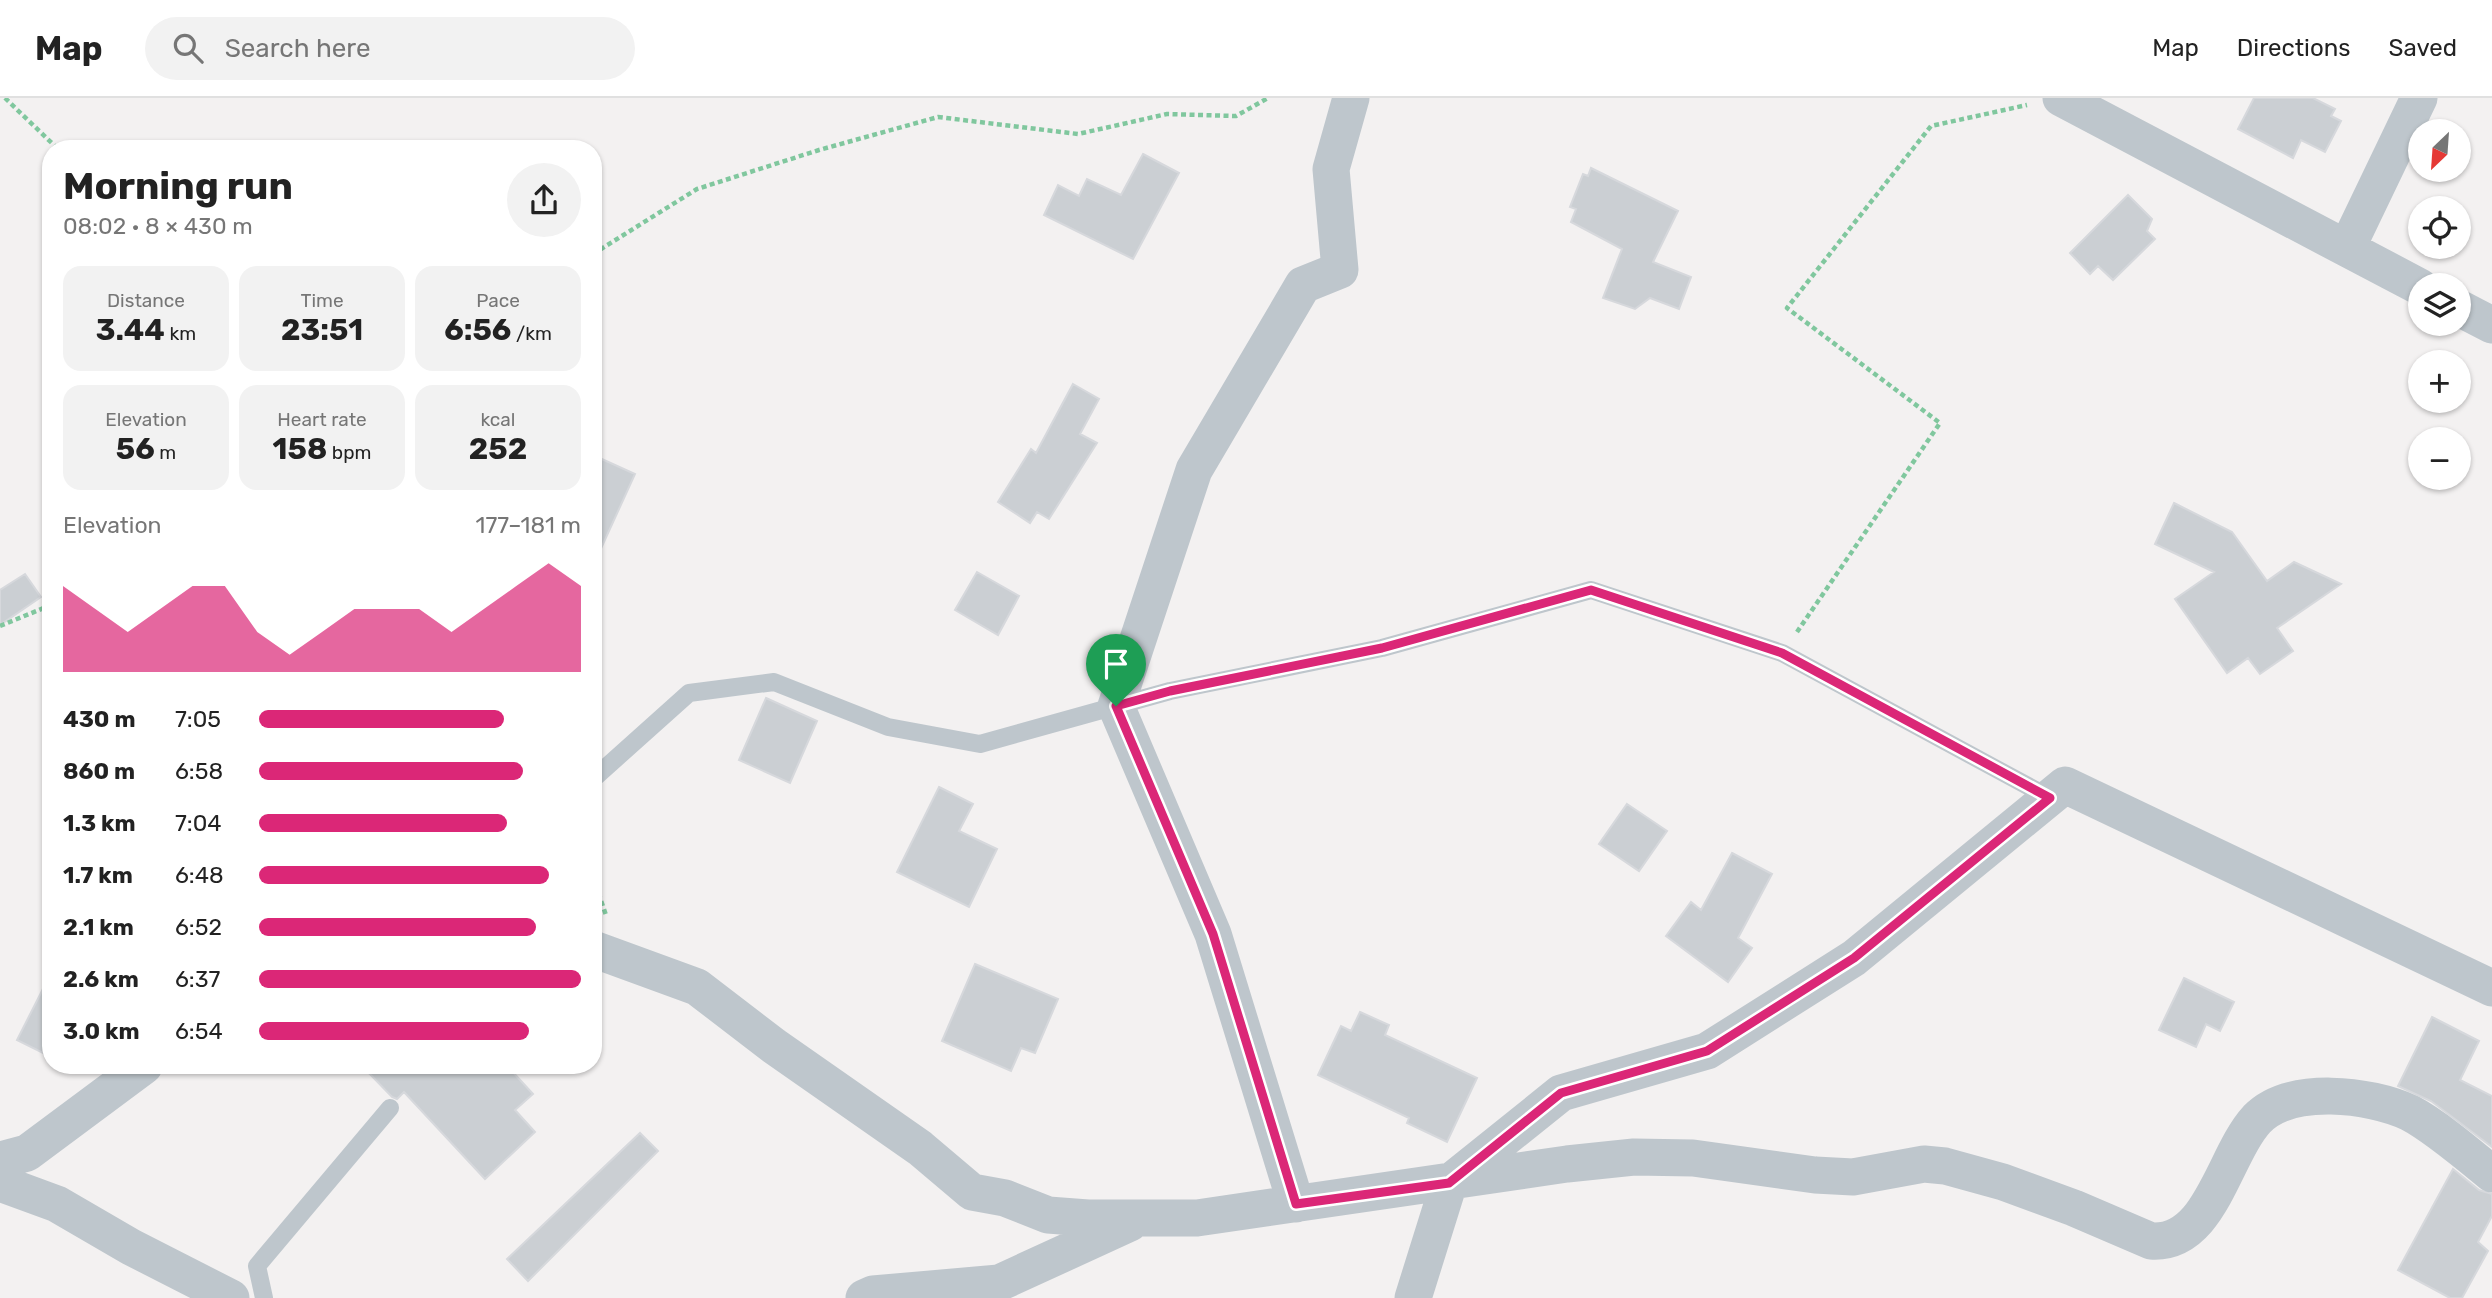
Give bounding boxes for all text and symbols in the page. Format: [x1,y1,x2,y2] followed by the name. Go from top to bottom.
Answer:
[145,17,635,80] search box
[35,29,103,68] text: Map
[169,29,207,67] icon: search
[225,33,370,64] text: Search here
[2152,34,2199,62] text: Map
[2237,34,2350,62] text: Directions
[2388,34,2457,62] text: Saved
[2408,119,2471,182] north arrow
[2408,119,2471,490] map controls
[63,163,293,209] text: Morning run
[507,163,581,237] button: share
[2408,196,2471,259] button: locate
[63,212,253,240] text: 08:02 · 8 × 430 m
[2408,273,2471,336] button: layers
[107,289,185,312] text: Distance
[300,289,344,312] text: Time
[476,289,520,312] text: Pace
[96,312,165,348] text: 3.44
[281,312,363,348] text: 23:51
[444,312,511,348] text: 6:56
[165,322,196,345] text: km
[511,322,552,345] text: /km
[2408,350,2471,413] button: +
[105,408,187,431] text: Elevation
[277,408,367,431] text: Heart rate
[481,408,515,431] text: kcal
[2408,427,2471,490] button: −
[116,431,155,467] text: 56
[273,431,327,467] text: 158
[469,431,527,467] text: 252
[155,441,176,464] text: m
[327,441,371,464] text: bpm
[63,511,162,539] text: Elevation
[476,511,581,539] text: 177–181 m
[1086,634,1146,706] pin
[1097,645,1135,683] icon: arrive
[63,705,135,733] text: 430 m
[175,705,221,733] text: 7:05
[63,757,135,785] text: 860 m
[175,757,223,785] text: 6:58
[63,809,136,837] text: 1.3 km
[175,809,222,837] text: 7:04
[63,861,133,889] text: 1.7 km
[175,861,224,889] text: 6:48
[63,913,134,941] text: 2.1 km
[175,913,222,941] text: 6:52
[63,965,139,993] text: 2.6 km
[175,965,220,993] text: 6:37
[63,1017,140,1045] text: 3.0 km
[175,1017,223,1045] text: 6:54

